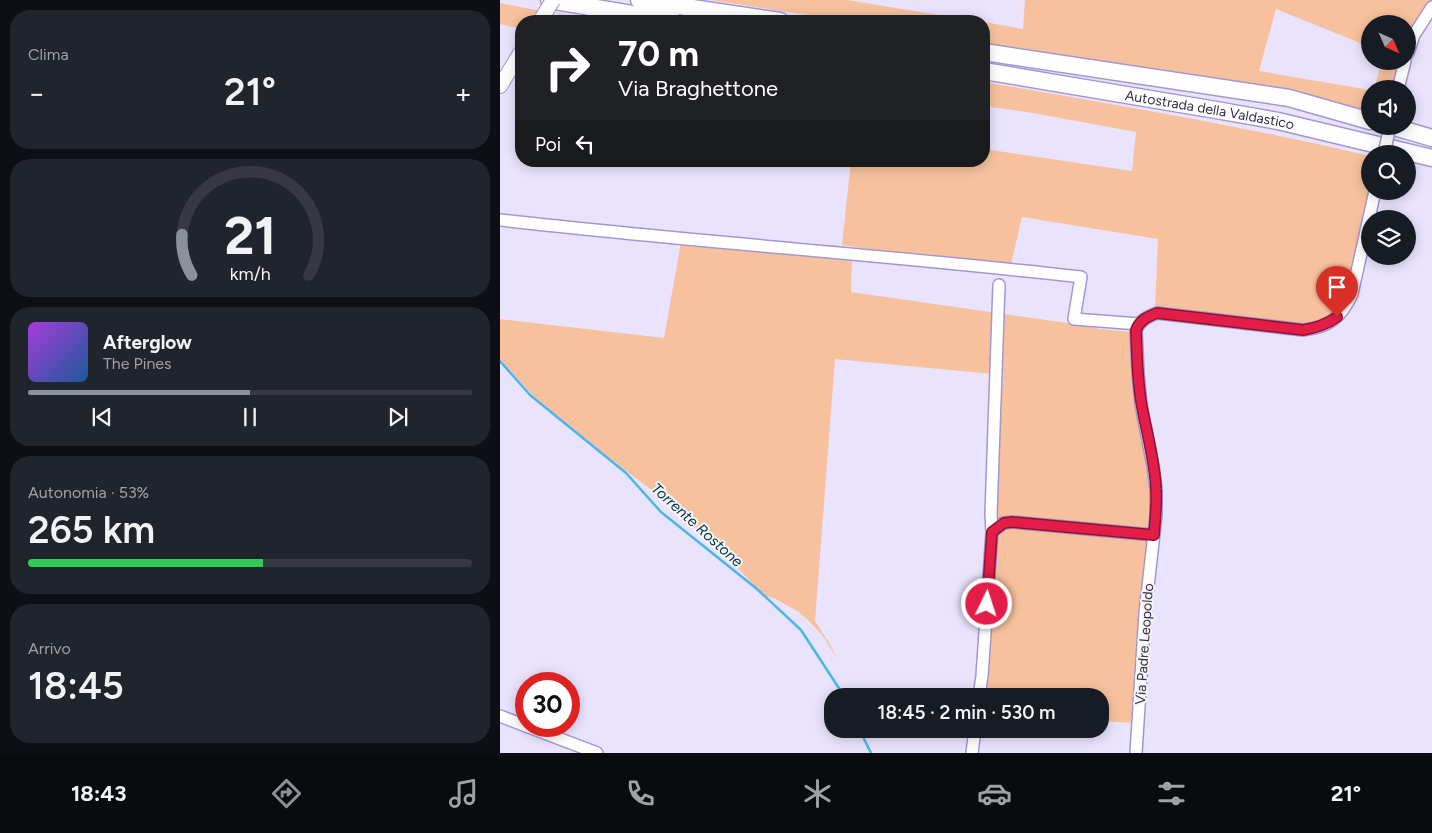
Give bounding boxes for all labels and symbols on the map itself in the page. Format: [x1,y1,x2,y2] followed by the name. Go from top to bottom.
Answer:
[1361,15,1416,70] north arrow
[1124,87,1296,134] street label: Autostrada della Valdastico
[1316,266,1358,317] pin
[648,479,746,571] water label: Torrente Rostone
[960,577,1012,629] position arrow
[1132,583,1157,705] street label: Via Padre Leopoldo
[515,672,580,737] speed limit sign: 30

